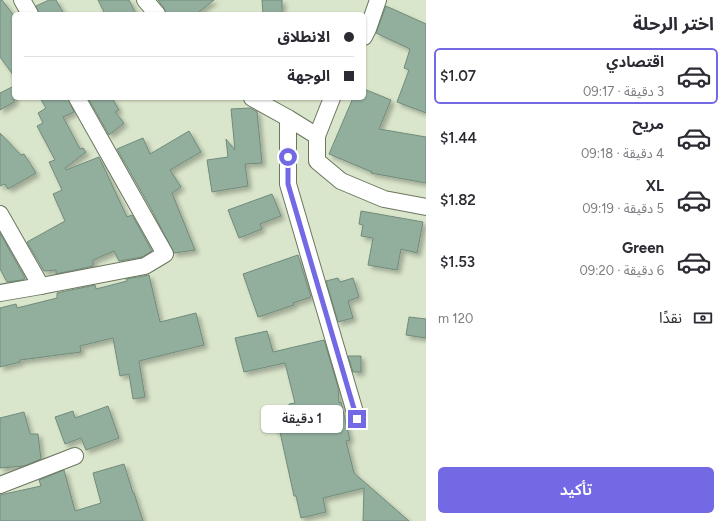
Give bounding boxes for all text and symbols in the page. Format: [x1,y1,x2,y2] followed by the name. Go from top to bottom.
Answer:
[633,13,714,35] text: اختر الرحلة
[278,28,330,46] text: الانطلاق
[606,53,664,71] text: اقتصادي
[676,58,712,94] icon: car
[287,67,330,85] text: الوجهة
[440,67,476,85] text: $1.07
[583,84,664,99] text: 3 دقيقة · 09:17
[632,115,664,133] text: مريح
[676,120,712,156] icon: car
[440,129,477,147] text: $1.44
[581,146,664,161] text: 4 دقيقة · 09:18
[279,148,297,166] route start
[646,177,664,195] text: XL
[676,182,712,218] icon: car
[440,191,476,209] text: $1.82
[582,201,664,216] text: 5 دقيقة · 09:19
[622,239,664,257] text: Green
[676,244,712,280] icon: car
[440,253,475,271] text: $1.53
[579,263,664,278] text: 6 دقيقة · 09:20
[692,307,714,329] icon: cash
[659,309,682,327] text: نقدًا
[438,311,473,326] text: 120 m
[261,405,343,433] callout: 1 دقيقة
[348,410,366,428] route end
[282,411,322,426] text: 1 دقيقة
[438,467,714,513] button: تأكيد

